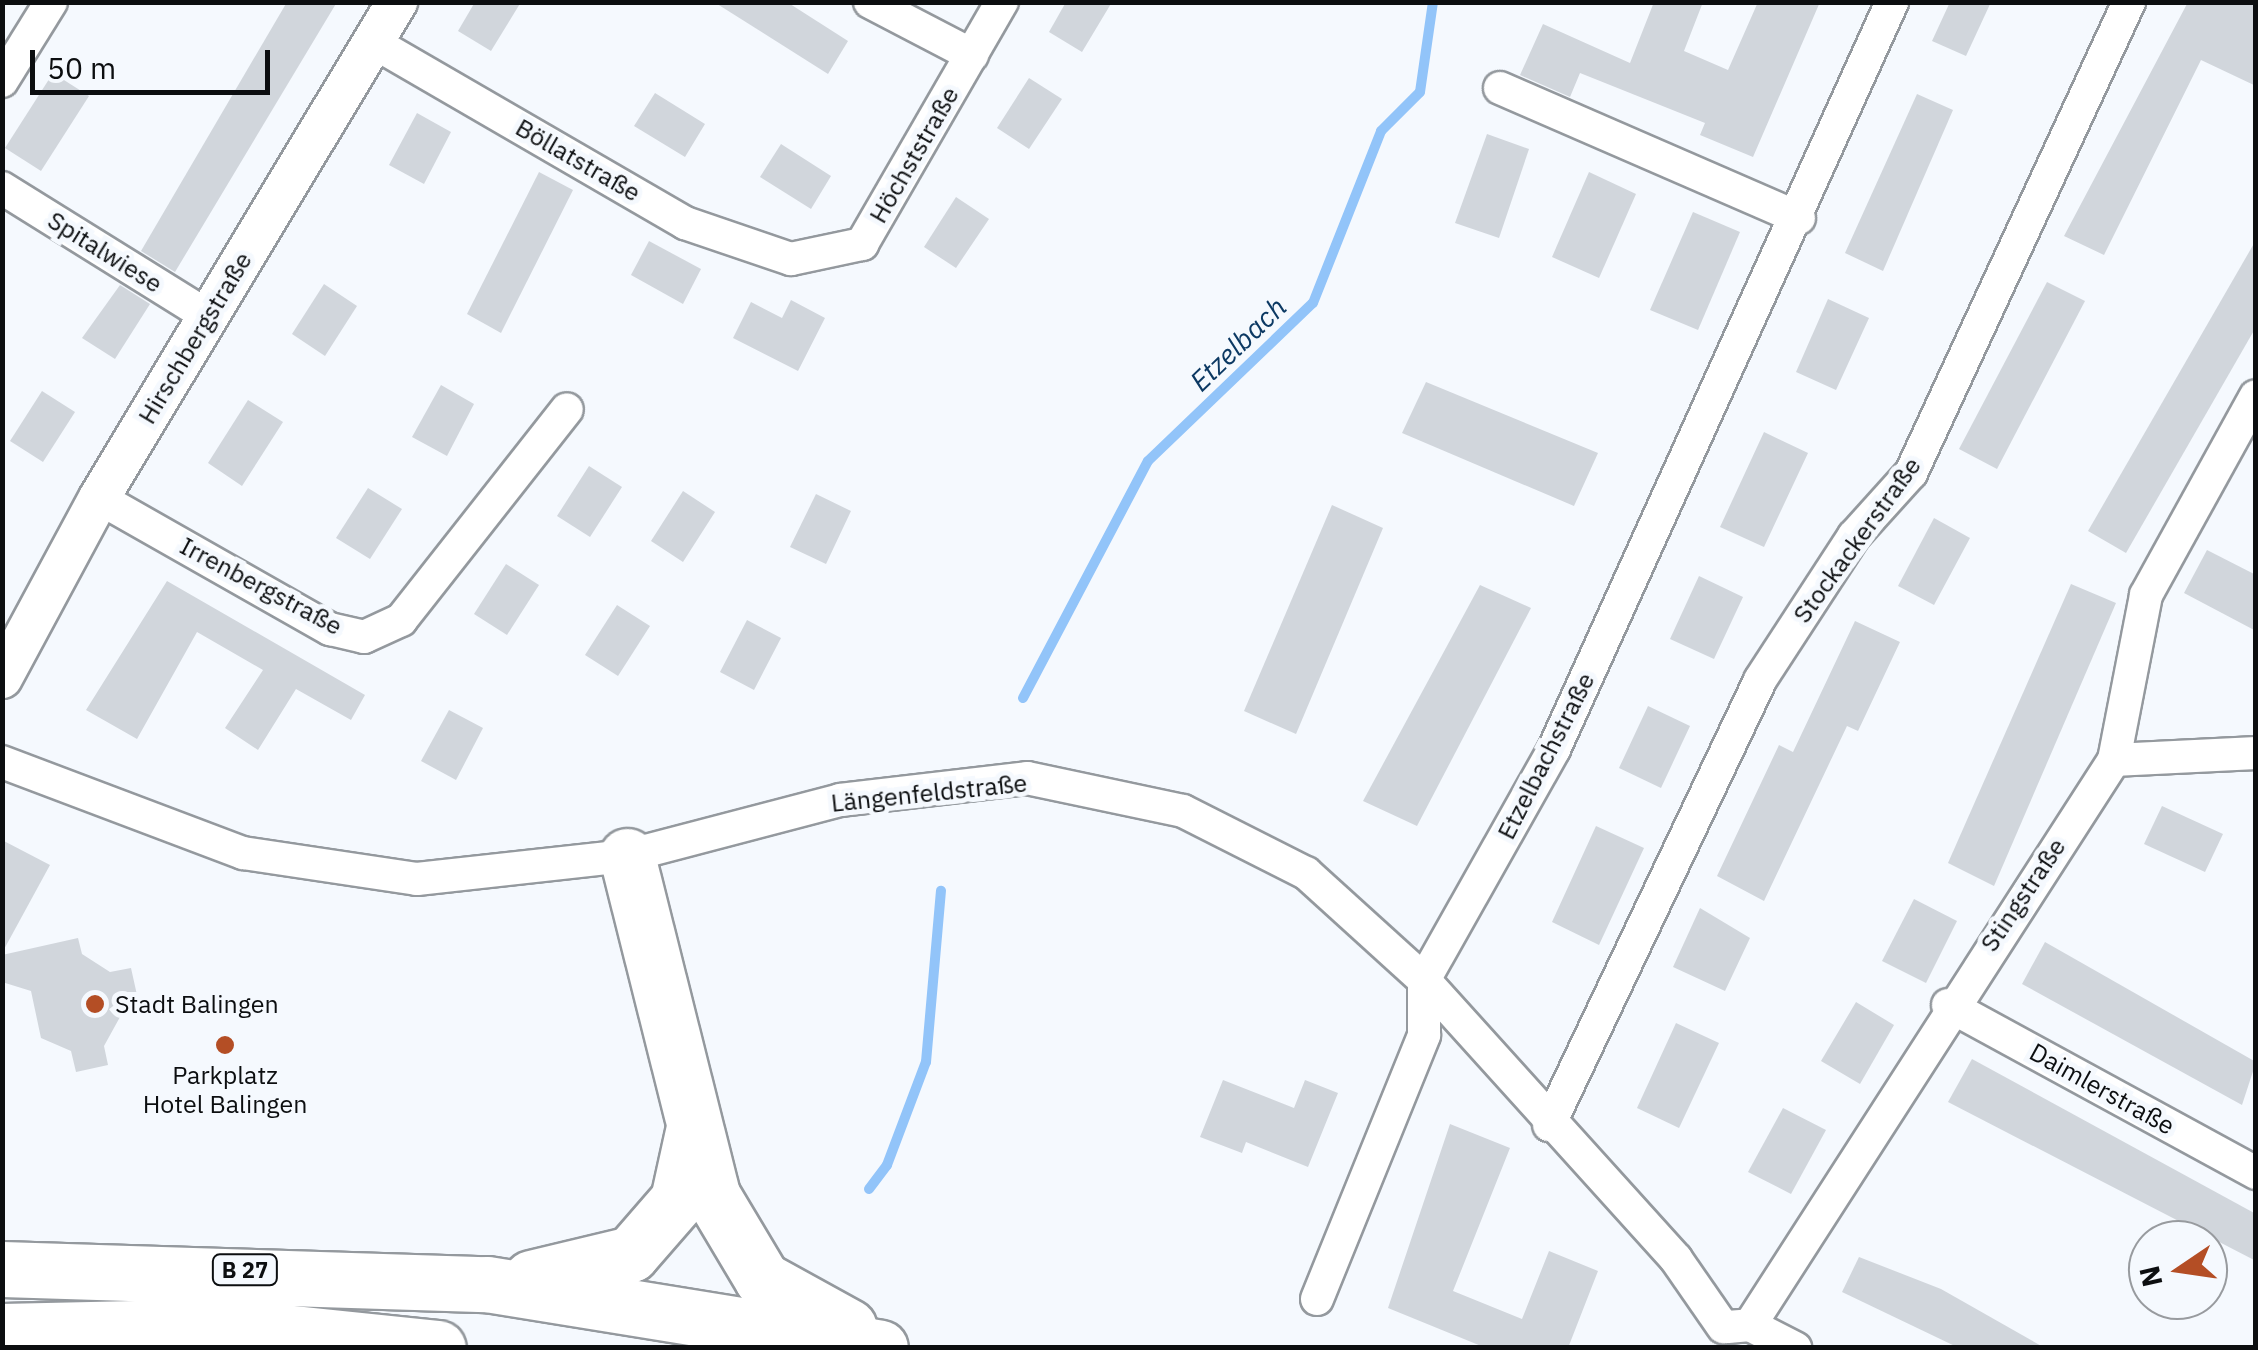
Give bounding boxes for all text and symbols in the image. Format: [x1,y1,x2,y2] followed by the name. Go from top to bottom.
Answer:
[35,30,275,92] scale bar
[47,48,116,87] text: 50 m
[863,82,965,228] street label: Höchststraße
[510,112,646,208] street label: Böllatstraße
[42,205,168,299] street label: Spitalwiese
[132,247,258,429] street label: Hirschbergstraße
[1183,290,1293,398] water label: Etzelbach
[1787,451,1927,629] street label: Stockackerstraße
[175,531,347,641] street label: Irrenbergstraße
[1491,668,1601,844] street label: Etzelbachstraße
[829,768,1029,818] street label: Längenfeldstraße
[1974,833,2072,957] street label: Stingstraße
[115,989,279,1019] place label: Stadt Balingen
[84,993,106,1015] marker: Stadt Balingen
[214,1034,236,1056] marker: Parkplatz Hotel Balingen
[2024,1037,2180,1141] street label: Daimlerstraße
[143,1061,307,1120] place label: Parkplatz Hotel Balingen
[2128,1220,2228,1320] north arrow
[210,1253,280,1287] road number: B 27
[2130,1262,2171,1290] text: N

